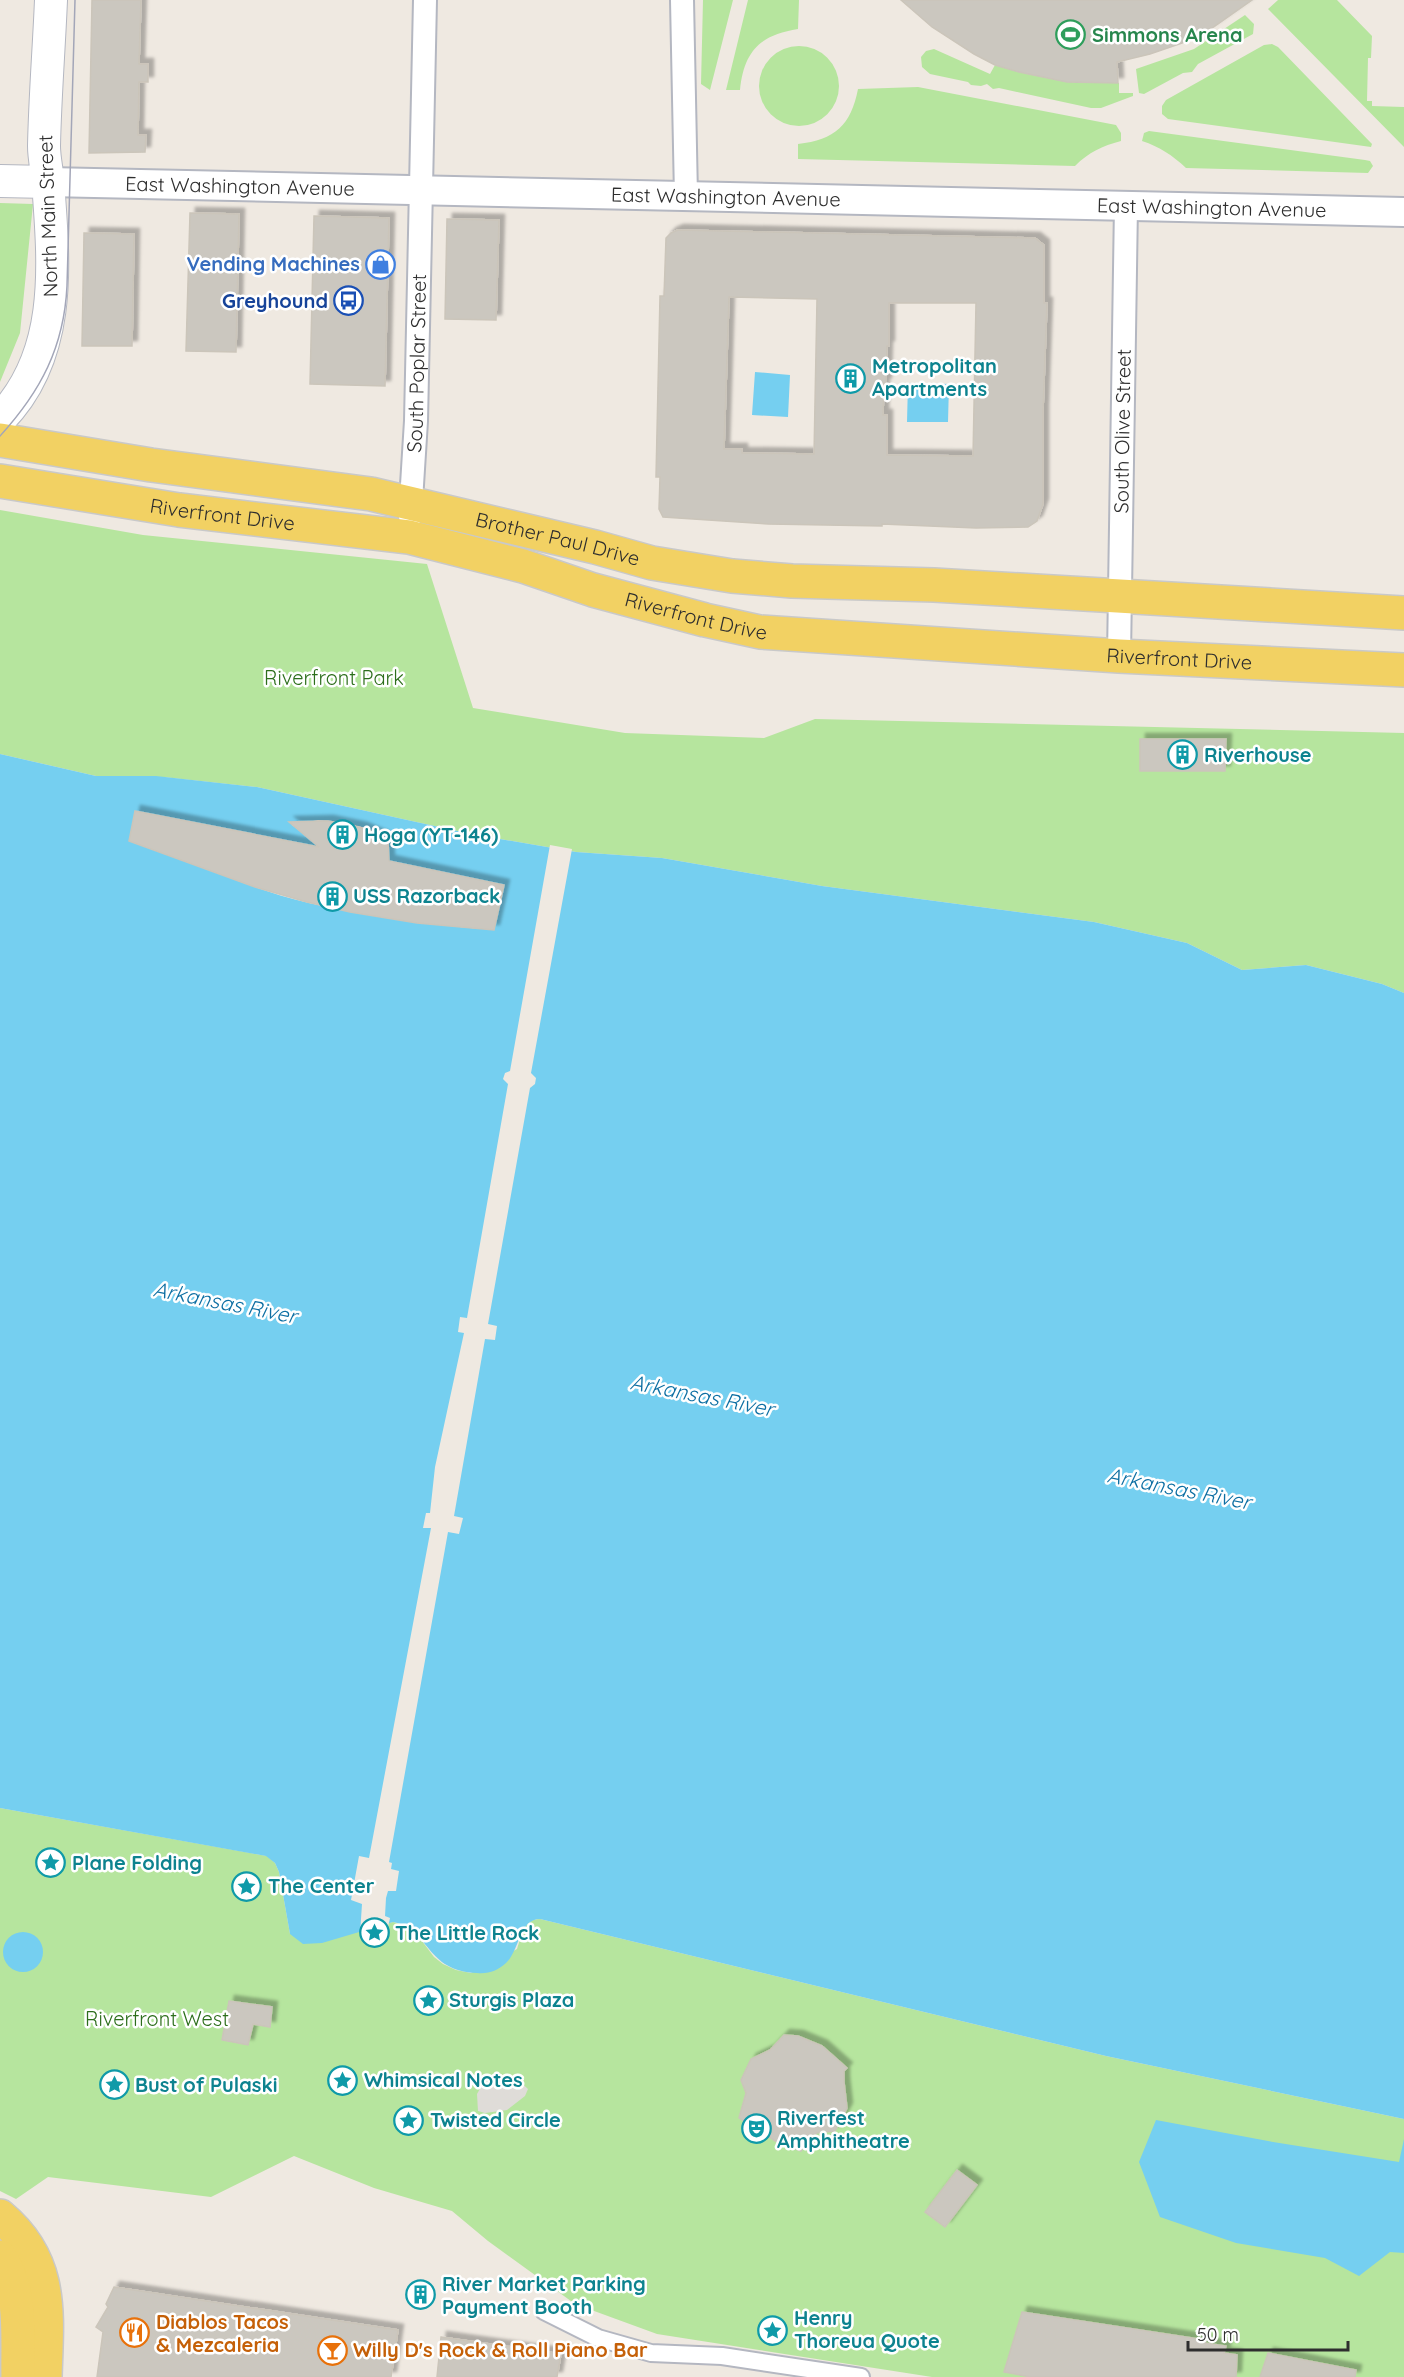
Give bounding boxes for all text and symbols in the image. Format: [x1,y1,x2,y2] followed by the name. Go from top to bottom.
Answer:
[1055,19,1087,51] sports icon: Simmons Arena
[1092,22,1242,47] place label: Simmons Arena
[32,134,63,298] street label: North Main Street
[125,171,355,201] street label: East Washington Avenue
[611,181,841,212] street label: East Washington Avenue
[1097,192,1327,222] street label: East Washington Avenue
[365,248,397,280] shop icon: Vending Machines
[186,251,360,276] place label: Vending Machines
[401,273,431,453] street label: South Poplar Street
[333,285,365,317] bus stop icon: Greyhound
[222,288,328,313] place label: Greyhound
[1108,348,1136,513] street label: South Olive Street
[872,353,997,401] place label: Metropolitan Apartments
[835,362,867,394] building icon: Metropolitan Apartments
[148,492,296,536] street label: Riverfront Drive
[473,506,643,571] street label: Brother Paul Drive
[622,586,768,644] street label: Riverfront Drive
[1106,642,1253,675] street label: Riverfront Drive
[264,665,404,690] park label: Riverfront Park
[1167,739,1199,771] building icon: Riverhouse
[1204,742,1311,767] place label: Riverhouse
[327,819,359,851] building icon: Hoga (YT-146)
[364,822,498,847] place label: Hoga (YT-146)
[316,880,348,912] building icon: USS Razorback
[353,883,500,908] place label: USS Razorback
[151,1275,302,1329] water label: Arkansas River
[628,1368,779,1422] water label: Arkansas River
[1105,1461,1256,1515] water label: Arkansas River
[35,1847,67,1879] place icon: Plane Folding
[72,1850,202,1875] place label: Plane Folding
[231,1870,263,1902] place icon: The Center
[268,1873,375,1898] place label: The Center
[358,1917,390,1949] place icon: The Little Rock
[395,1920,539,1945] place label: The Little Rock
[412,1984,444,2016] place icon: Sturgis Plaza
[449,1987,574,2012] place label: Sturgis Plaza
[85,2006,229,2031] park label: Riverfront West
[327,2064,359,2096] place icon: Whimsical Notes
[364,2067,523,2092] place label: Whimsical Notes
[98,2069,130,2101] place icon: Bust of Pulaski
[135,2072,277,2097] place label: Bust of Pulaski
[393,2104,425,2136] place icon: Twisted Circle
[777,2105,910,2153] place label: Riverfest Amphitheatre
[430,2107,561,2132] place label: Twisted Circle
[740,2113,772,2145] theatre icon: Riverfest Amphitheatre
[442,2271,646,2319] place label: River Market Parking Payment Booth
[405,2279,437,2311] building icon: River Market Parking Payment Booth
[794,2305,940,2353] place label: Henry Thoreua Quote
[156,2309,289,2357] place label: Diablos Tacos & Mezcaleria
[757,2314,789,2346] place icon: Henry Thoreua Quote
[1188,2314,1348,2352] scale bar
[119,2317,151,2349] restaurant icon: Diablos Tacos & Mezcaleria
[1197,2323,1239,2346] text: 50 m
[316,2334,348,2366] bar icon: Willy D's Rock & Roll Piano Bar
[353,2337,648,2362] place label: Willy D's Rock & Roll Piano Bar

